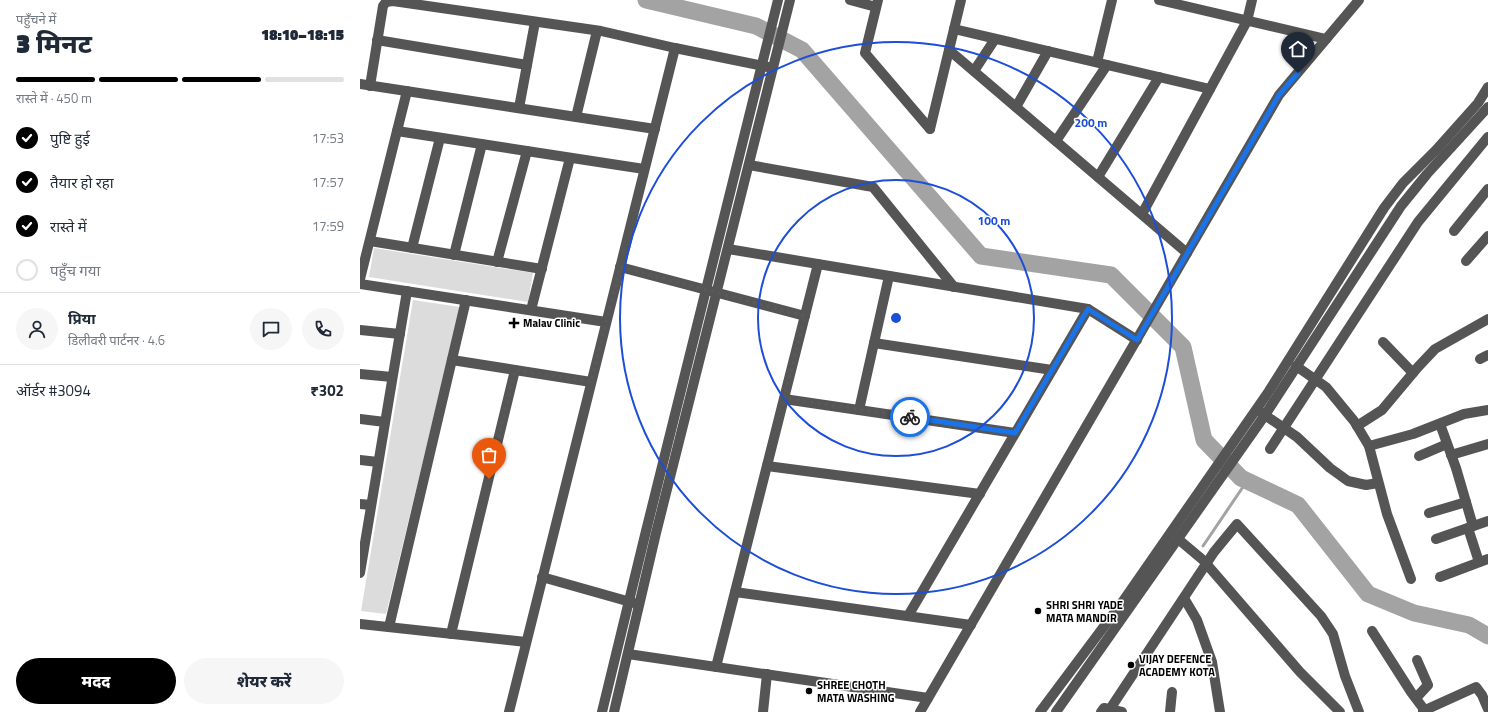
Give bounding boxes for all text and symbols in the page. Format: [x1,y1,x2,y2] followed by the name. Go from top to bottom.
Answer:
[16,9,56,29] text: पहुँचने में
[261,23,344,46] text: 18:10–18:15
[16,24,92,63] text: 3 मिनट
[1281,32,1315,73] pin
[1287,38,1309,60] icon: home
[16,88,92,108] text: रास्ते में · 450 m
[1075,113,1107,132] text: 200 m
[16,127,38,149] icon: check
[50,127,90,150] text: पुष्टि हुई
[312,128,344,148] text: 17:53
[16,171,38,193] icon: check
[50,171,114,194] text: तैयार हो रहा
[312,172,344,192] text: 17:57
[978,211,1010,230] text: 100 m
[16,215,38,237] icon: check
[50,215,87,238] text: रास्ते में
[312,216,344,236] text: 17:59
[50,259,100,282] text: पहुँच गया
[68,307,96,330] text: प्रिया
[16,308,58,350] button: person
[250,308,292,350] button: chat
[302,308,344,350] button: phone
[889,311,903,325] centre of rings
[523,315,580,331] place label: Malav Clinic
[508,317,520,329] marker: Malav Clinic
[68,330,165,350] text: डिलीवरी पार्टनर · 4.6
[16,379,91,402] text: ऑर्डर #3094
[310,379,344,402] text: ₹302
[890,397,930,437] courier
[899,406,921,428] icon: bike
[472,438,506,479] pin
[478,444,500,466] icon: bag
[1046,597,1123,626] place label: SHRI SHRI YADE MATA MANDIR
[1033,606,1043,616] marker: SHRI SHRI YADE MATA MANDIR
[1139,651,1215,680] place label: VIJAY DEFENCE ACADEMY KOTA
[16,658,176,704] button: मदद
[184,658,344,704] button: शेयर करें
[1126,660,1136,670] marker: VIJAY DEFENCE ACADEMY KOTA
[817,677,895,706] place label: SHREE CHOTH MATA WASHING
[804,686,814,696] marker: SHREE CHOTH MATA WASHING

